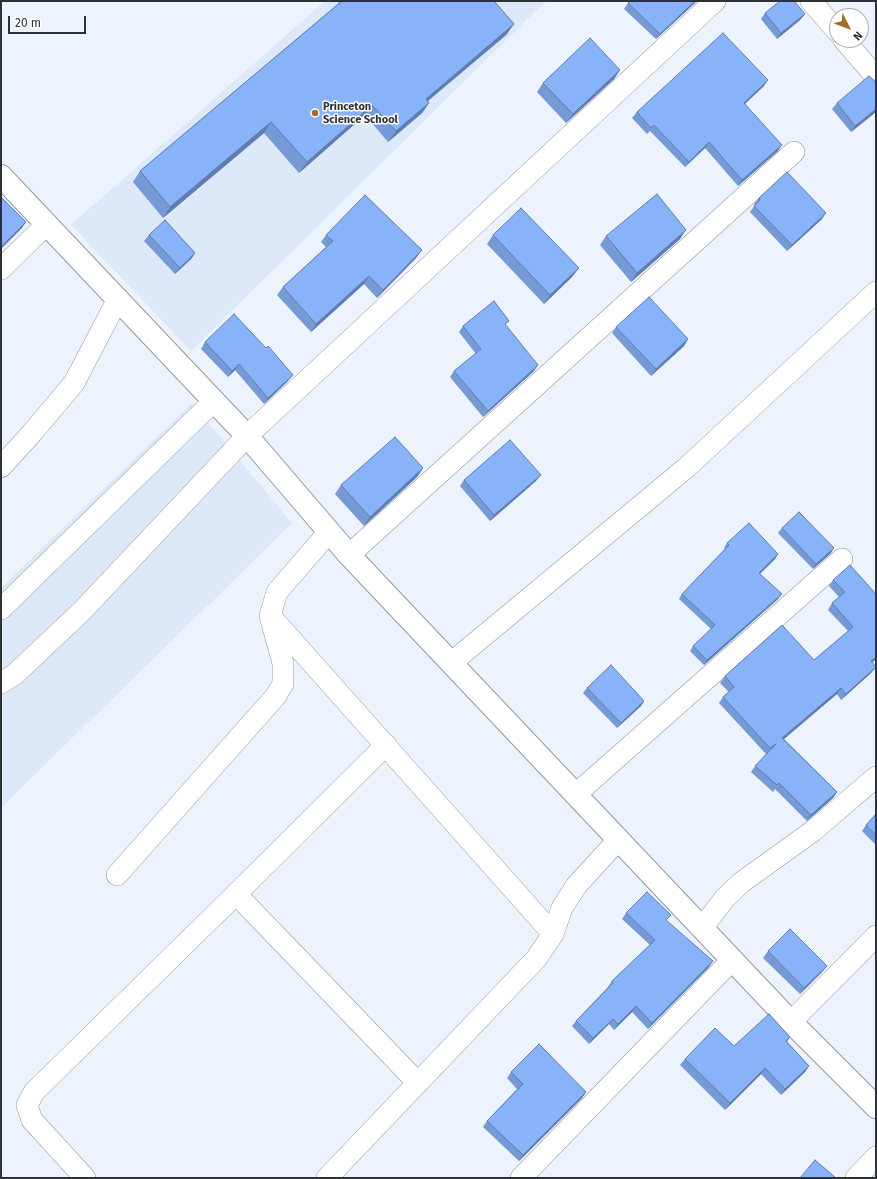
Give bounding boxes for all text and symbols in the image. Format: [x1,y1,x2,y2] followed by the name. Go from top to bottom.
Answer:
[10,8,88,34] scale bar
[829,8,869,48] north arrow
[15,16,41,30] text: 20 m
[850,29,865,43] text: N
[323,100,398,126] place label: Princeton Science School
[310,108,320,118] marker: Princeton Science School

